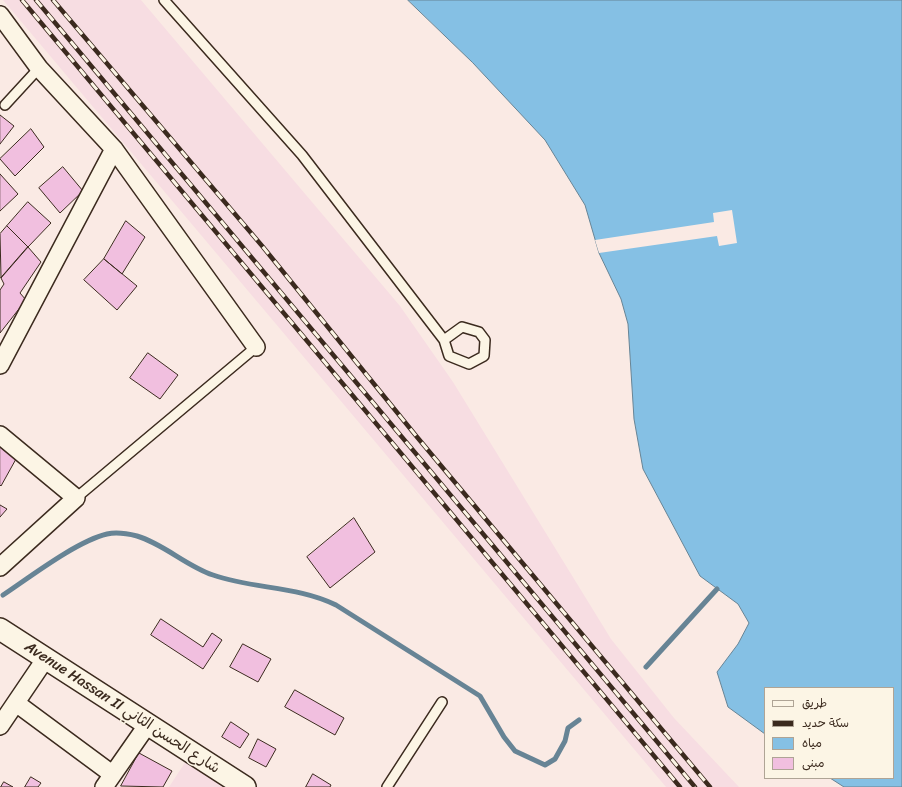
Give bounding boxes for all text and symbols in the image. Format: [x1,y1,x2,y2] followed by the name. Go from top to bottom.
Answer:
[21,638,223,778] street label: Avenue Hassan II شارع الحسن الثاني
[764,687,894,779] legend
[802,692,827,714] text: طريق
[802,712,849,734] text: سكة حديد
[802,732,822,754] text: مياه
[802,752,825,774] text: مبنى

